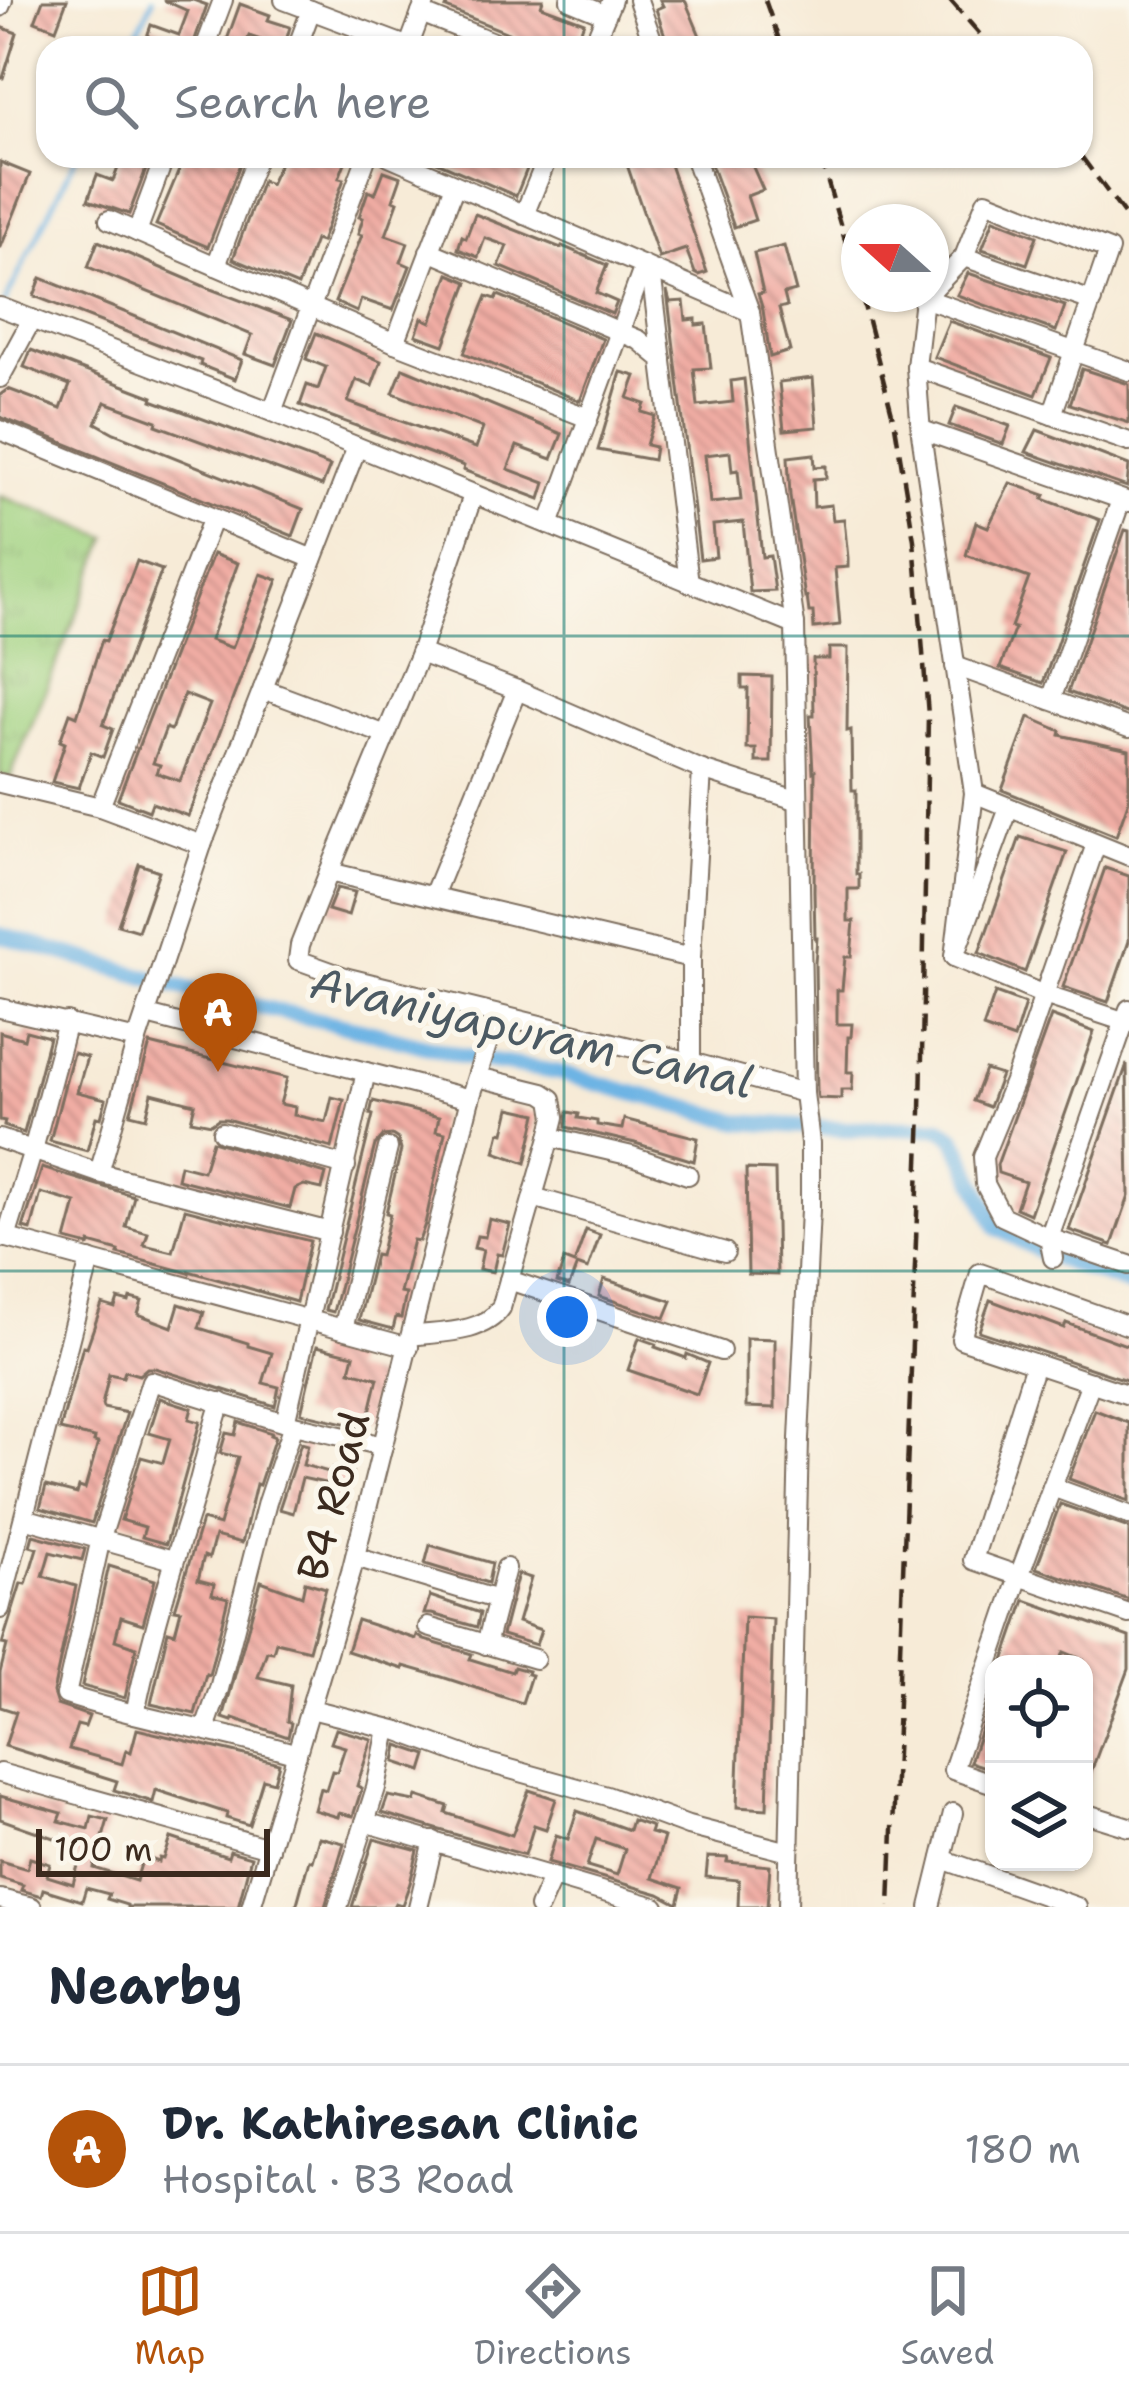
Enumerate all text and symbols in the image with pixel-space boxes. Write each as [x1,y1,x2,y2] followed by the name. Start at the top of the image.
[36,36,1093,168] search box
[78,69,144,135] icon: search
[174,72,431,132] text: Search here
[841,204,949,312] north arrow
[305,952,759,1112] water label: Avaniyapuram Canal
[179,973,257,1072] pin: A
[537,1287,597,1347] your location
[284,1405,382,1587] street label: B4 Road
[985,1655,1093,1871] map controls
[985,1655,1093,1763] button: locate
[985,1763,1093,1871] button: layers
[36,1823,270,1876] scale bar
[54,1827,153,1872] text: 100 m
[48,1951,243,2019] text: Nearby
[162,2093,639,2153] text: Dr. Kathiresan Clinic
[72,2123,102,2175] text: A
[965,2123,1081,2175] text: 180 m
[162,2153,514,2205] text: Hospital · B3 Road
[135,2258,205,2375] tab: Map
[474,2258,632,2375] tab: Directions
[901,2258,994,2375] tab: Saved

